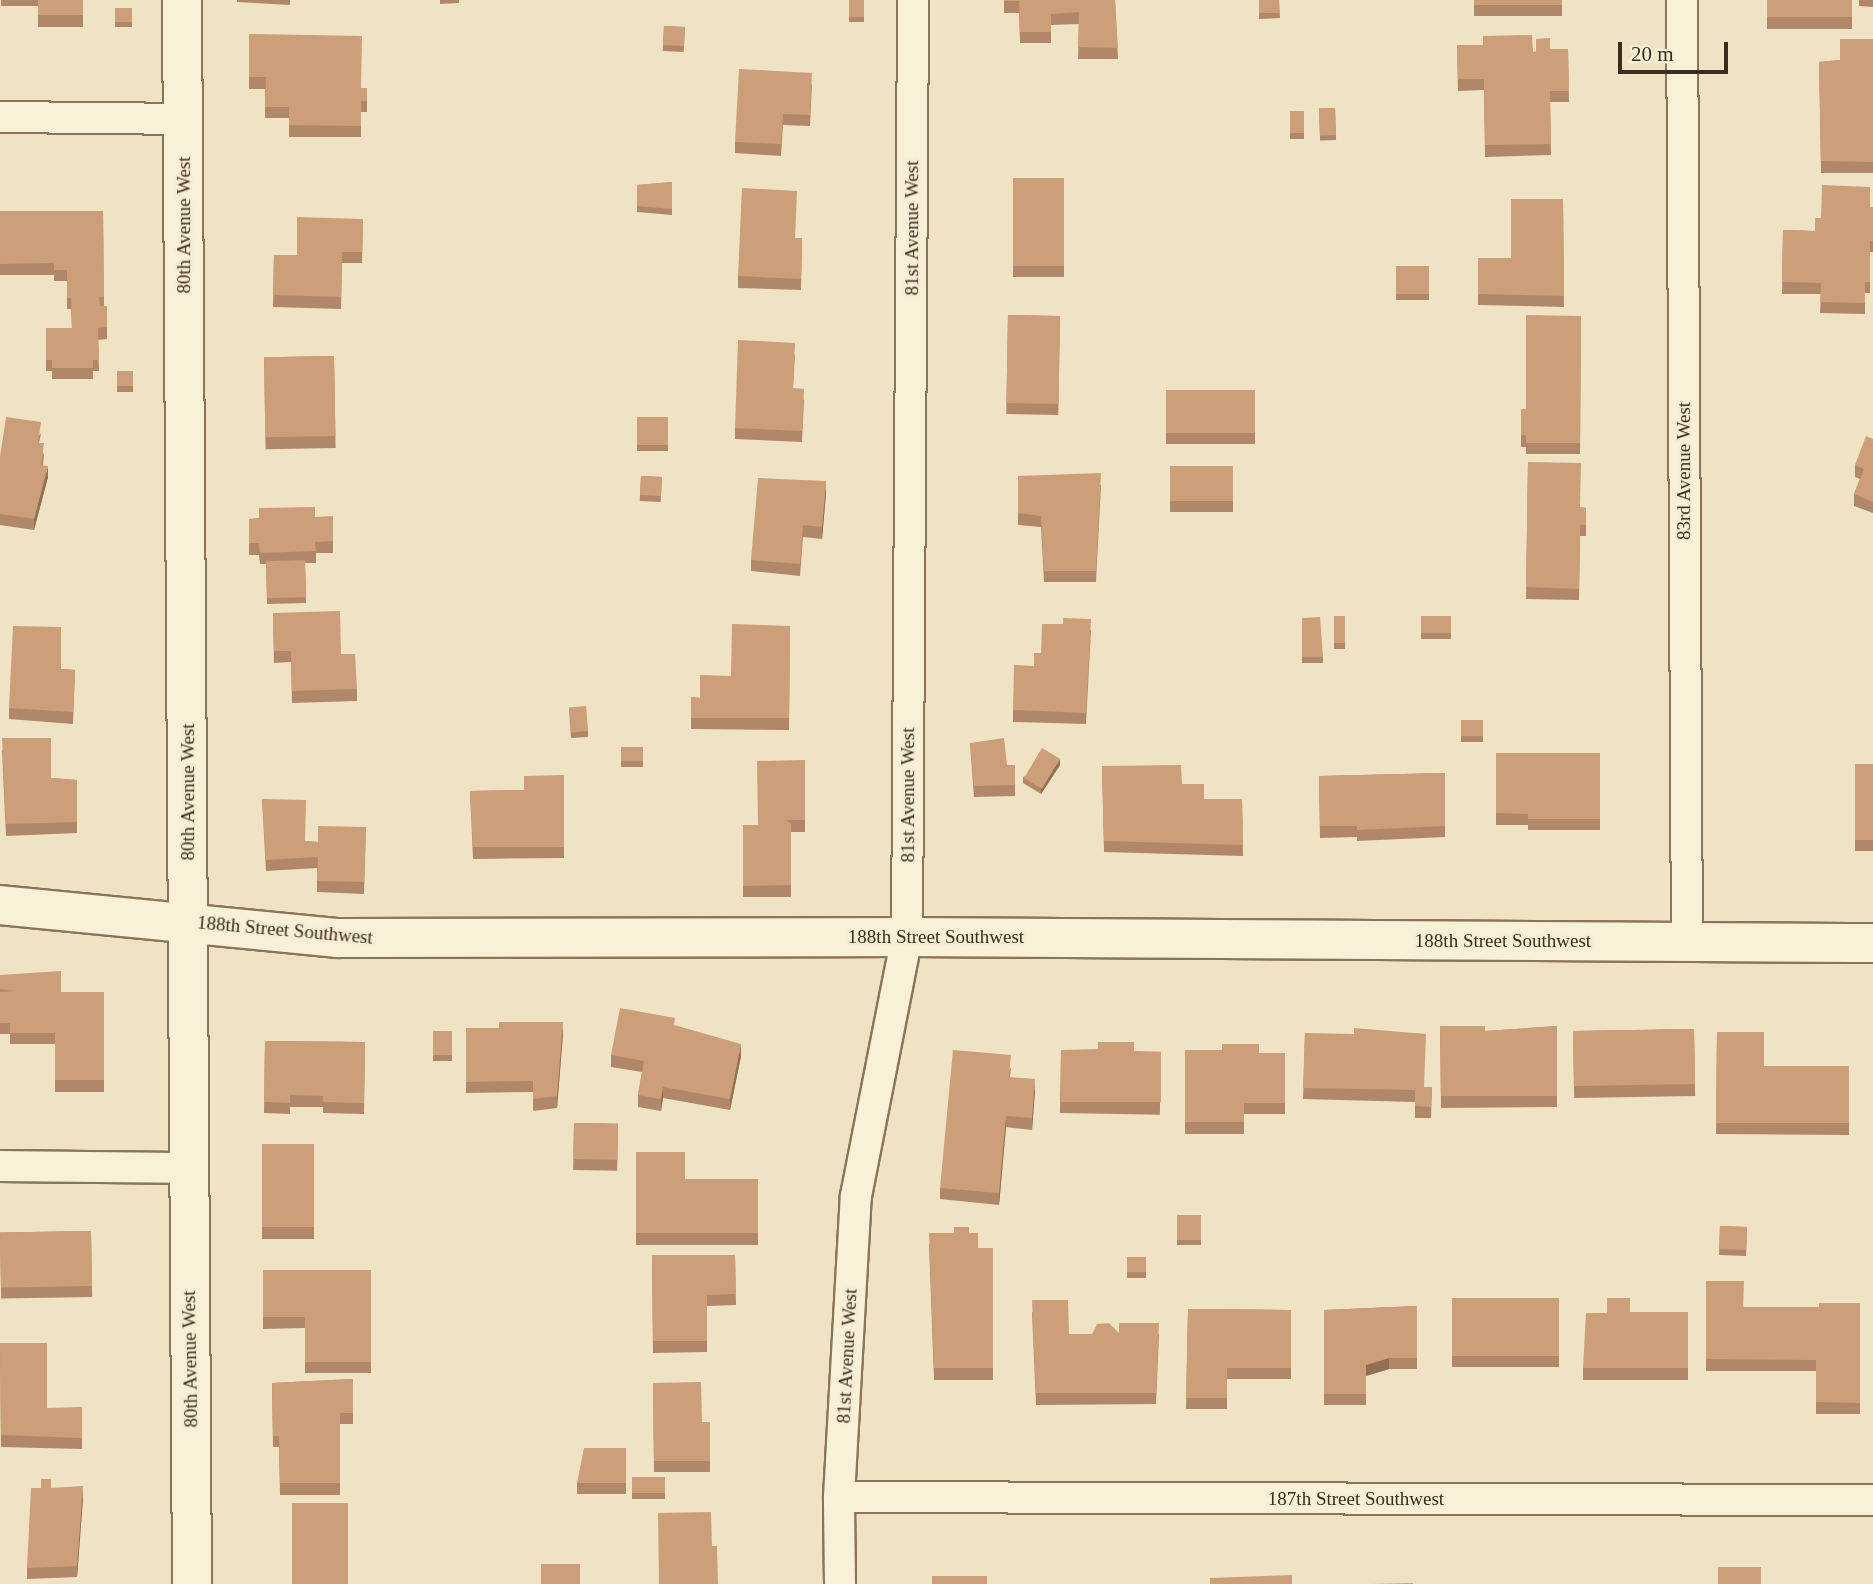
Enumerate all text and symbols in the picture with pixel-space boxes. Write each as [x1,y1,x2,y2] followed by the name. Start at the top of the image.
[1621,28,1731,72] scale bar
[1631,42,1674,66] text: 20 m
[173,156,195,294] street label: 80th Avenue West
[901,160,923,296] street label: 81st Avenue West
[1673,401,1695,541] street label: 83rd Avenue West
[177,723,199,861] street label: 80th Avenue West
[897,727,919,863] street label: 81st Avenue West
[196,911,374,949] street label: 188th Street Southwest
[848,926,1024,948] street label: 188th Street Southwest
[1415,930,1591,952] street label: 188th Street Southwest
[832,1287,862,1425] street label: 81st Avenue West
[177,1290,203,1428] street label: 80th Avenue West
[1268,1488,1444,1510] street label: 187th Street Southwest

